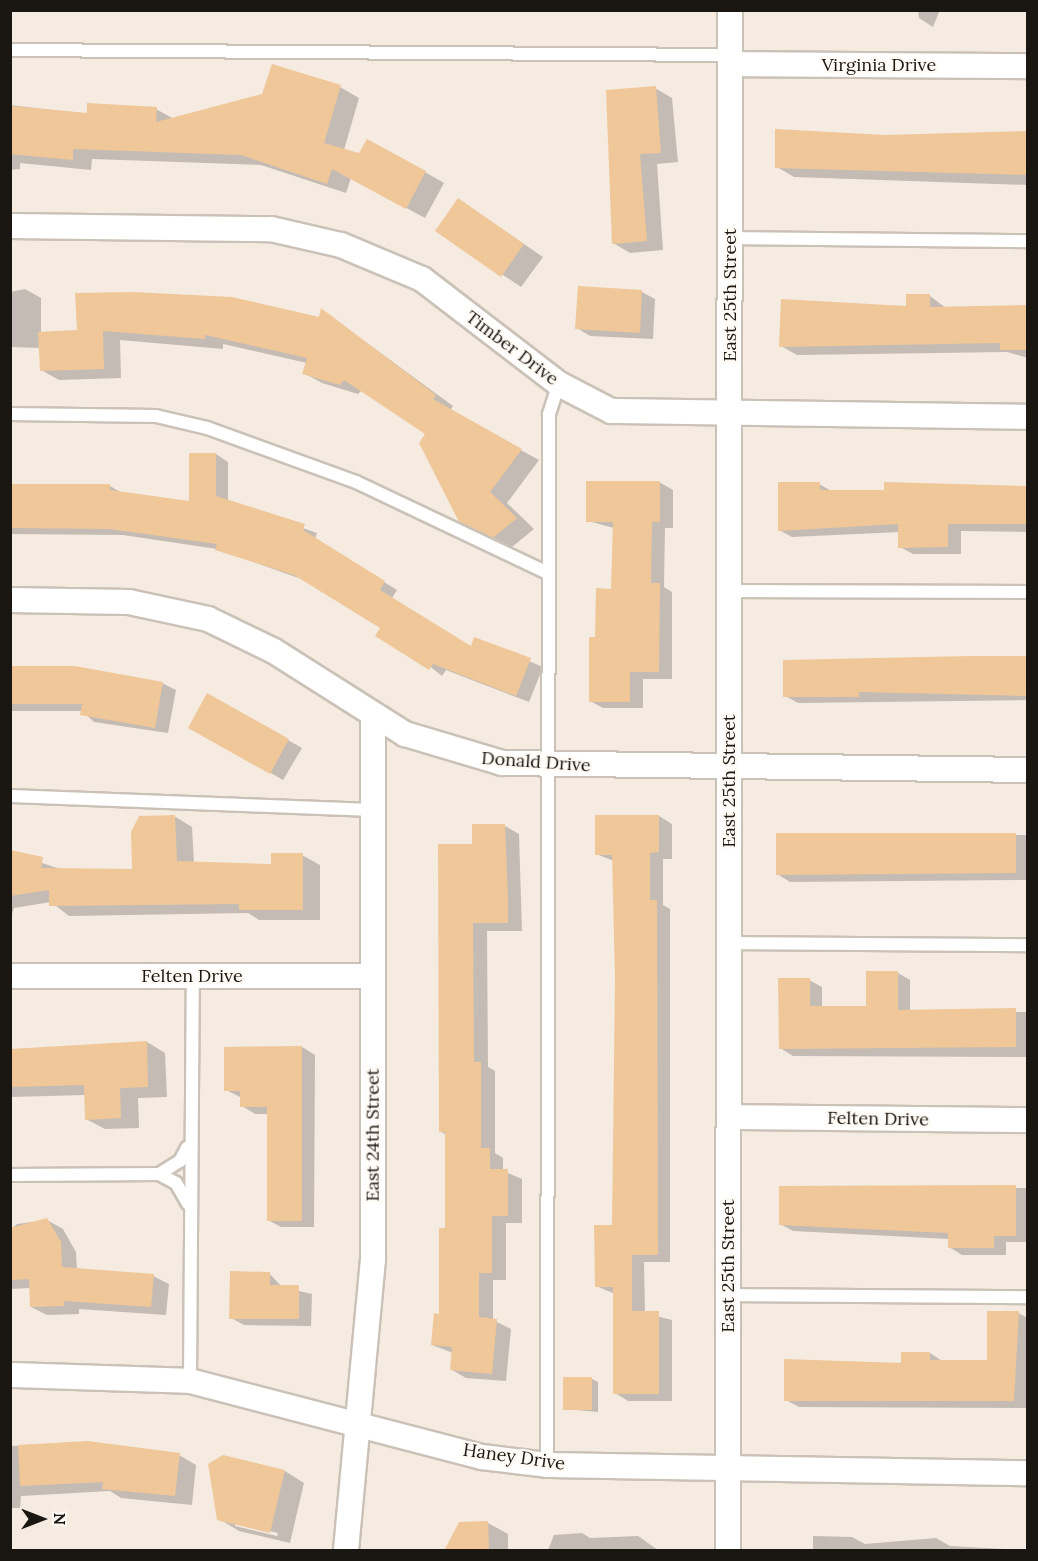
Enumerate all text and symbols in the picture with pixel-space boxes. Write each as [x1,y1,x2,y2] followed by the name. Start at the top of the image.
[822,54,936,76] street label: Virginia Drive
[719,228,741,362] street label: East 25th Street
[461,306,563,390] street label: Timber Drive
[718,714,740,848] street label: East 25th Street
[481,747,591,777] street label: Donald Drive
[141,965,243,987] street label: Felten Drive
[362,1068,384,1202] street label: East 24th Street
[827,1107,929,1131] street label: Felten Drive
[717,1199,739,1333] street label: East 25th Street
[461,1439,567,1475] street label: Haney Drive
[12,1489,72,1549] north arrow
[50,1513,70,1525] text: N

